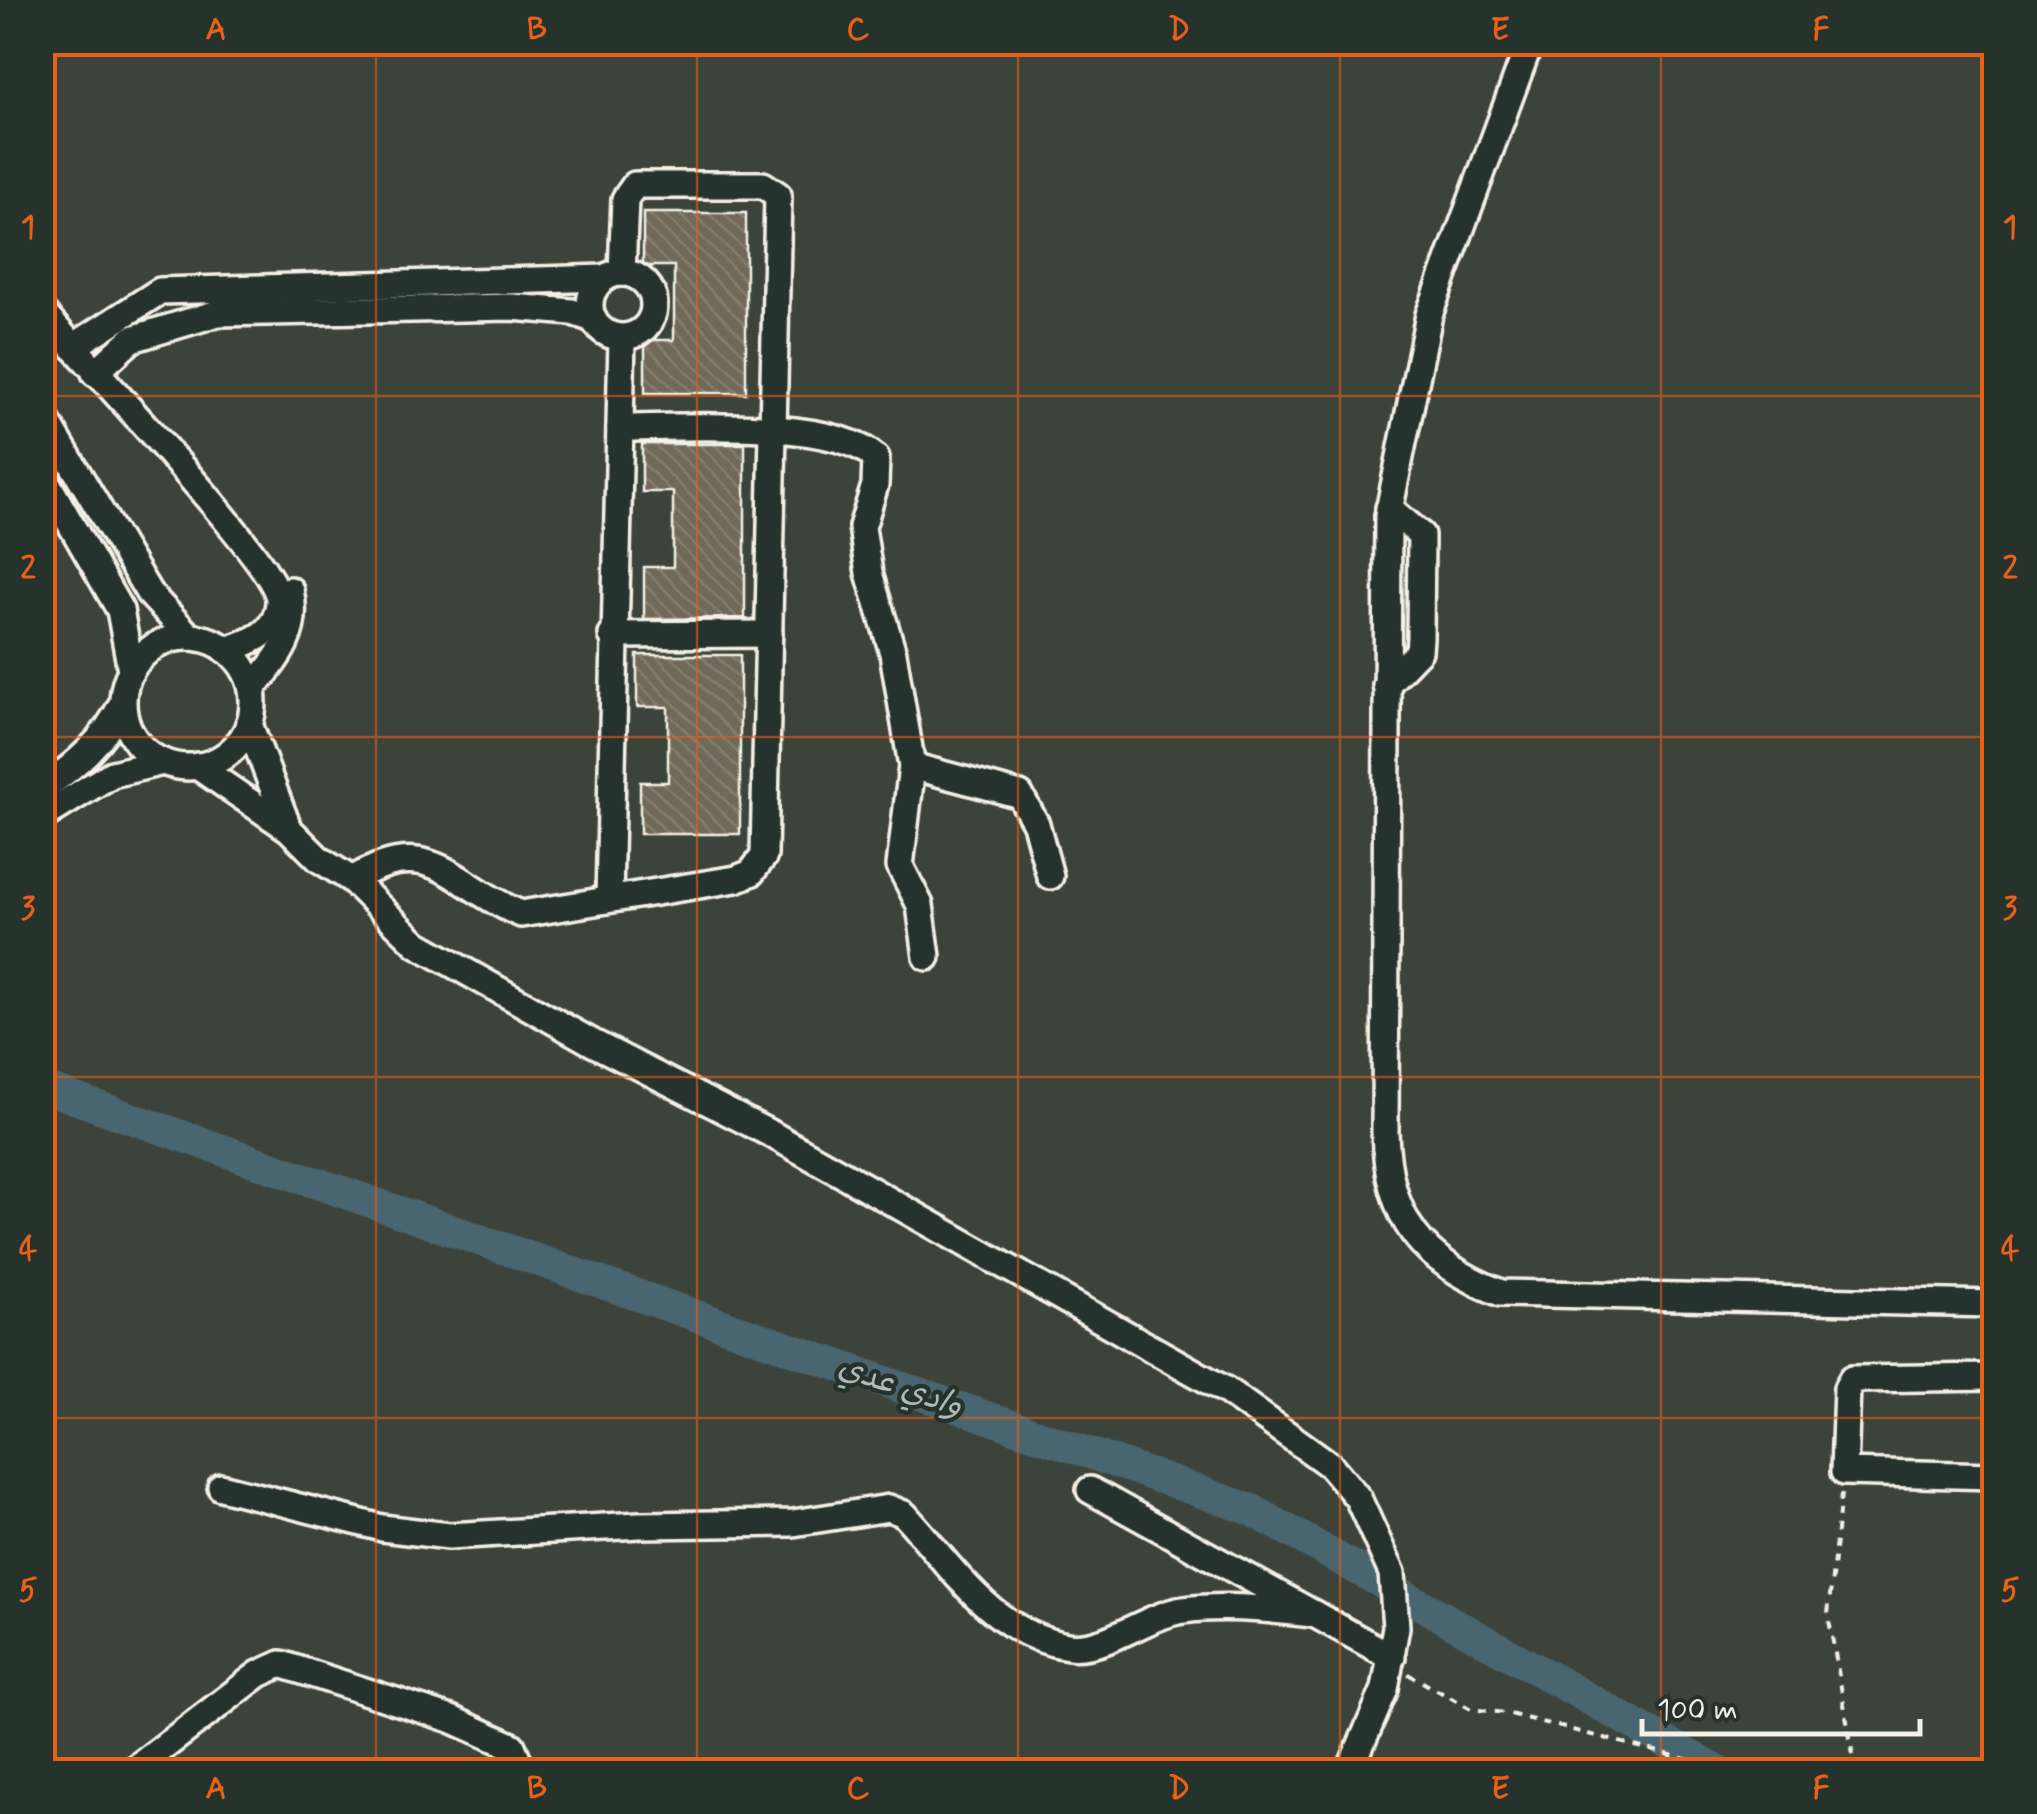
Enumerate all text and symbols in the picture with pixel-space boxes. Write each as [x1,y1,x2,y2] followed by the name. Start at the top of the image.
[206,9,226,51] text: A
[527,9,547,51] text: B
[847,9,870,51] text: C
[1168,9,1190,51] text: D
[1491,9,1510,51] text: E
[1813,9,1830,51] text: F
[21,207,35,249] text: 1
[2003,207,2017,249] text: 1
[20,548,36,590] text: 2
[2002,548,2018,590] text: 2
[21,888,36,930] text: 3
[2003,888,2018,930] text: 3
[19,1229,38,1271] text: 4
[2001,1229,2020,1271] text: 4
[832,1346,968,1428] water label: وادي عدي
[18,1570,38,1612] text: 5
[2000,1570,2020,1612] text: 5
[1642,1674,1920,1736] scale bar
[1657,1691,1738,1730] text: 100 m
[206,1768,226,1810] text: A
[527,1768,547,1810] text: B
[847,1768,870,1810] text: C
[1168,1768,1190,1810] text: D
[1491,1768,1510,1810] text: E
[1813,1768,1830,1810] text: F

